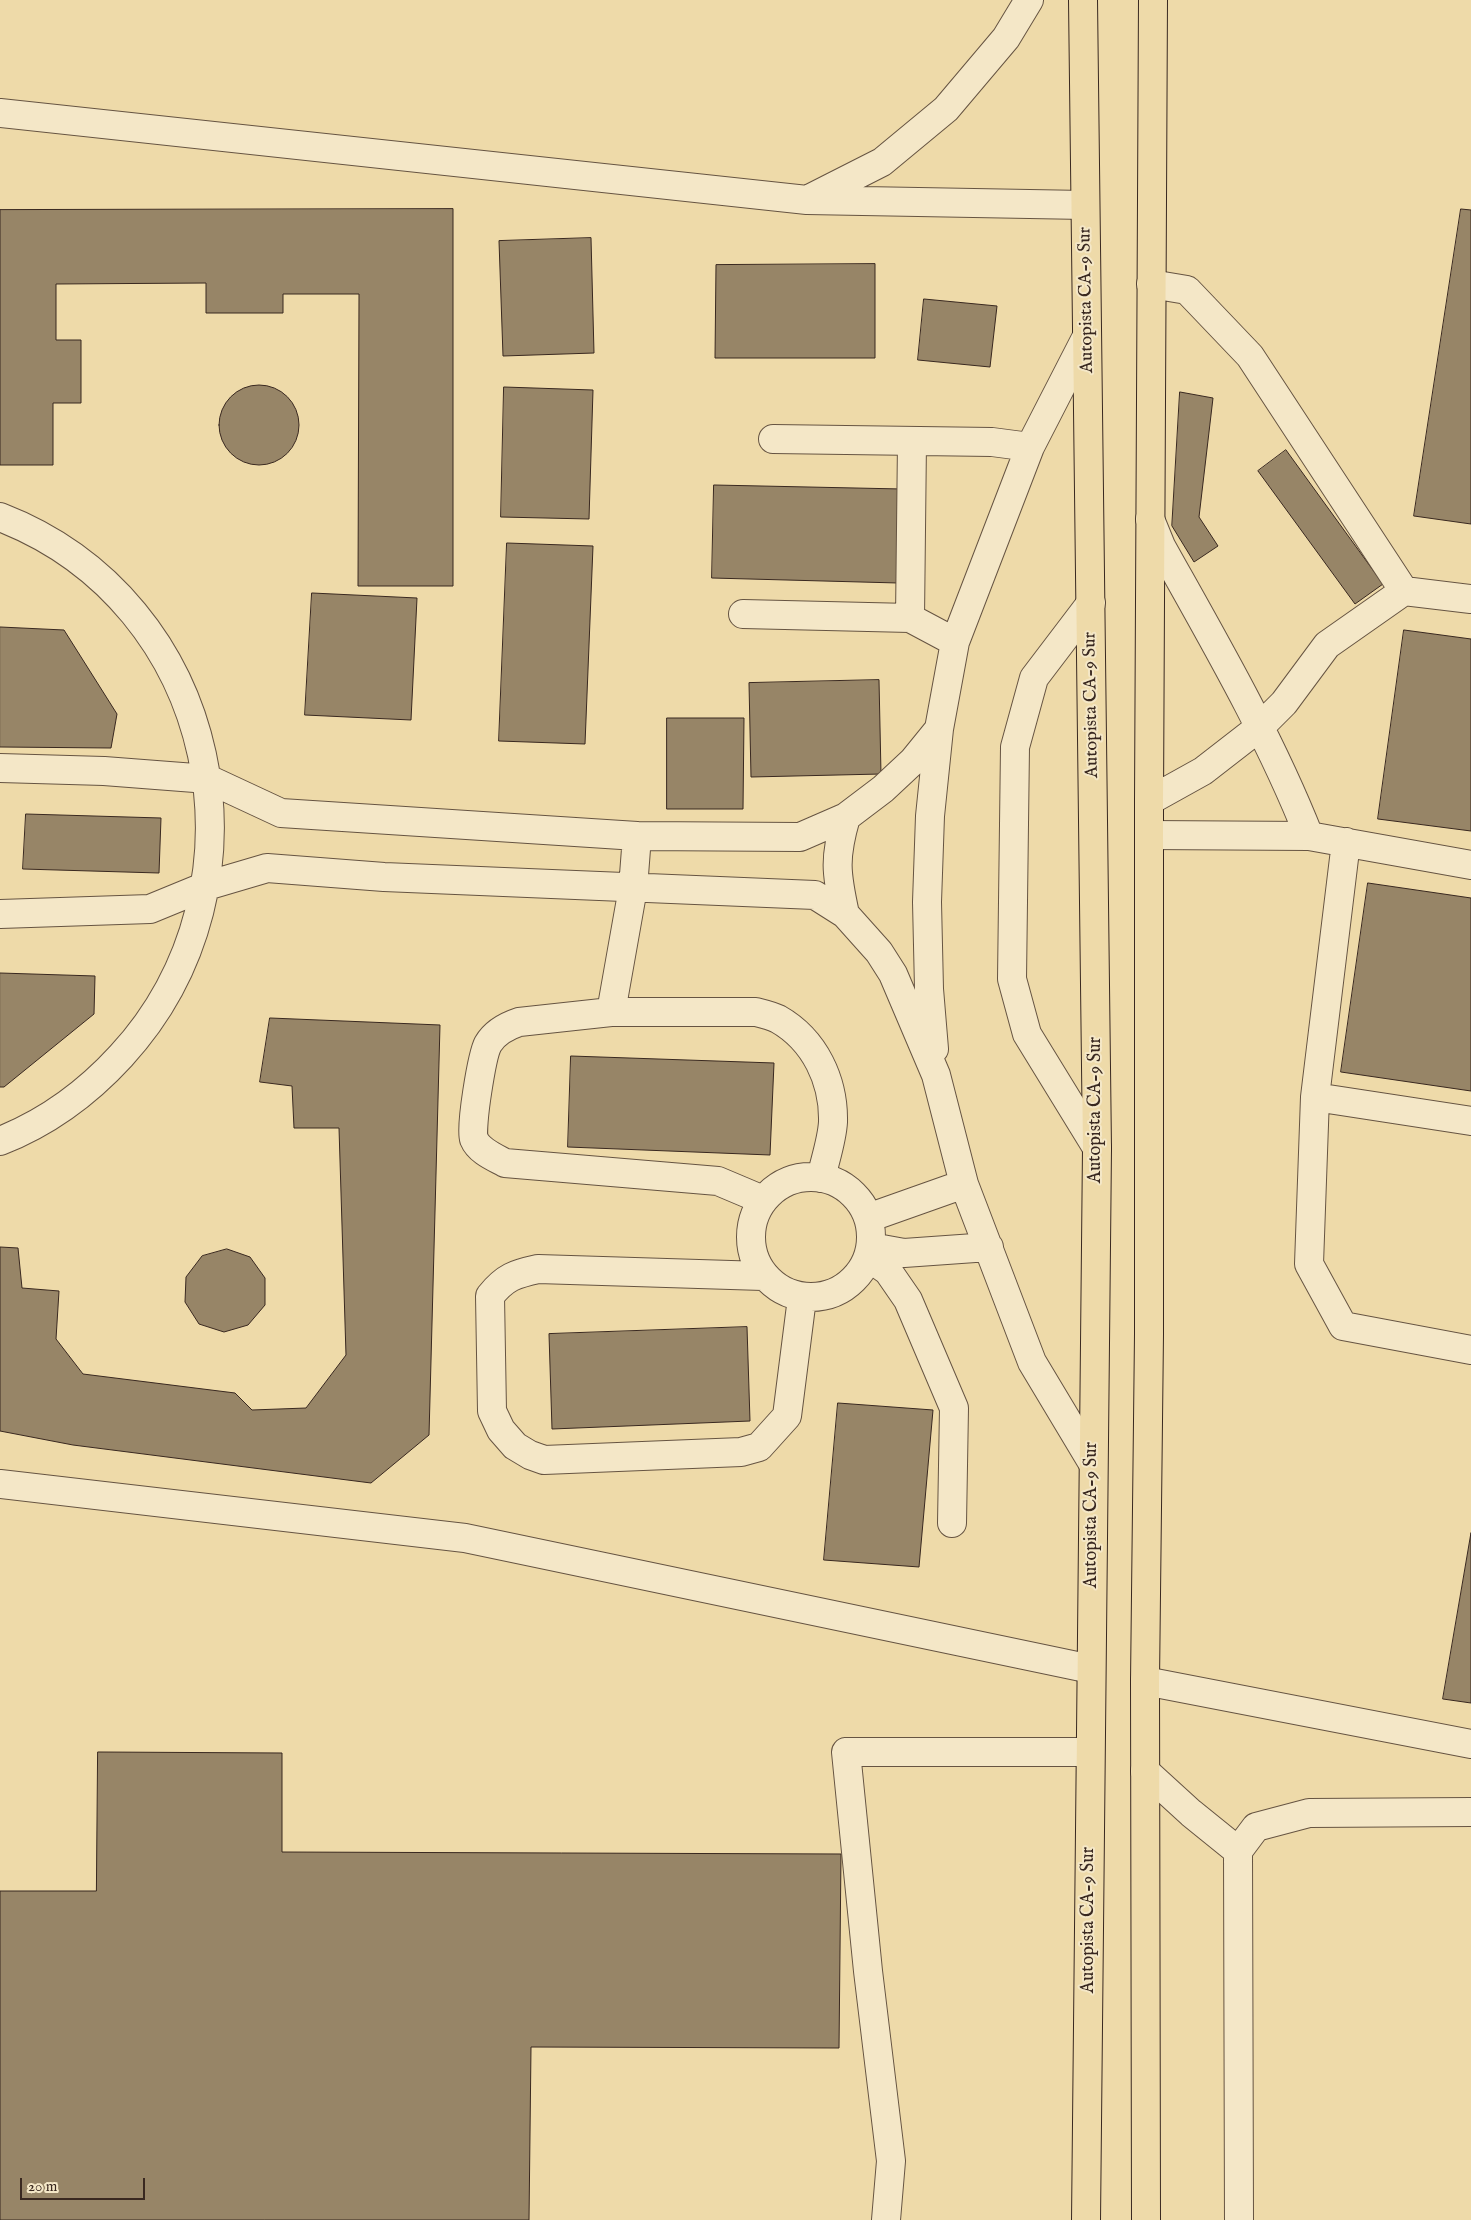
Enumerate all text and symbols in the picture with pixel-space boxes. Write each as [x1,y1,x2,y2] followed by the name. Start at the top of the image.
[1075,227,1099,373] street label: Autopista CA-9 Sur
[1080,632,1104,778] street label: Autopista CA-9 Sur
[1085,1037,1107,1183] street label: Autopista CA-9 Sur
[1081,1442,1103,1588] street label: Autopista CA-9 Sur
[1078,1847,1100,1993] street label: Autopista CA-9 Sur
[22,2168,148,2200] scale bar
[28,2177,57,2196] text: 20 m

